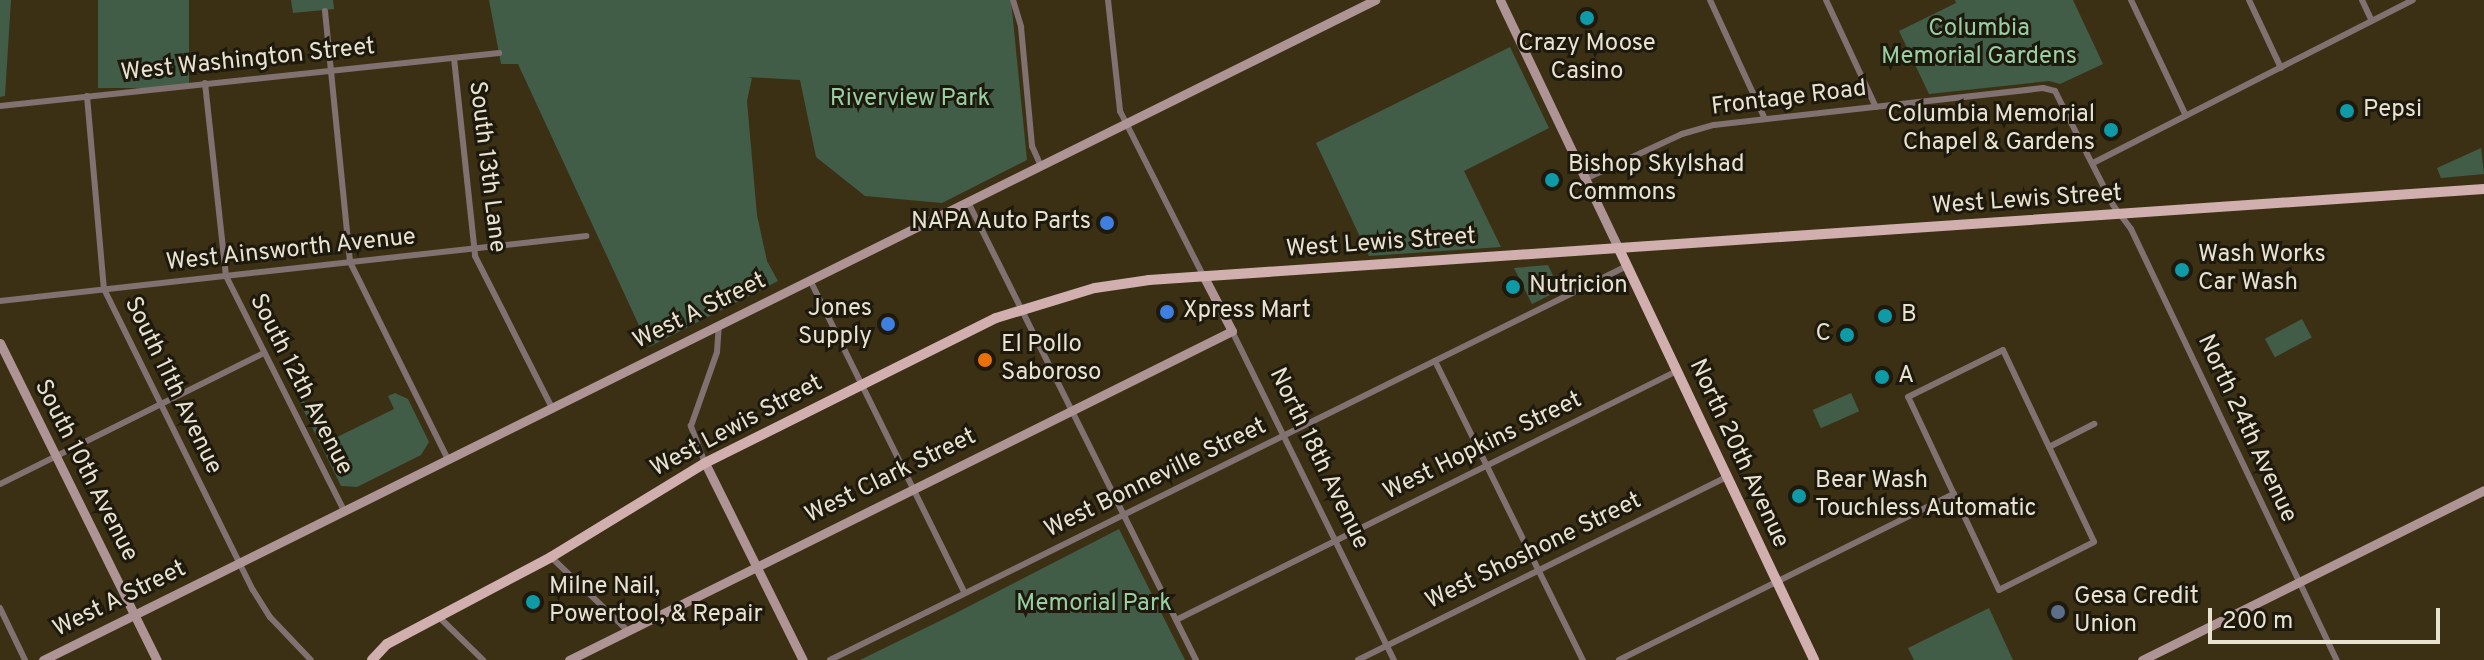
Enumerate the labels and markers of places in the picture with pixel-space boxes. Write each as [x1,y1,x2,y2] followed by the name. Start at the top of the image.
[1578,9,1596,27] marker: Crazy Moose Casino
[1518,31,1656,87] place label: Crazy Moose Casino
[2363,97,2422,125] place label: Pepsi
[1887,102,2095,158] place label: Columbia Memorial Chapel & Gardens
[2338,102,2356,120] marker: Pepsi
[2102,121,2120,139] marker: Columbia Memorial Chapel & Gardens
[1568,152,1745,208] place label: Bishop Skylshad Commons
[1543,171,1561,189] marker: Bishop Skylshad Commons
[909,209,1091,237] place label: NAPA Auto Parts
[1098,214,1116,232] marker: NAPA Auto Parts
[2198,242,2326,298] place label: Wash Works Car Wash
[2173,261,2191,279] marker: Wash Works Car Wash
[1529,273,1628,301] place label: Nutricion
[1504,278,1522,296] marker: Nutricion
[798,296,872,352] place label: Jones Supply
[1183,298,1311,326] place label: Xpress Mart
[1901,302,1917,330] place label: B
[1158,303,1176,321] marker: Xpress Mart
[1876,307,1894,325] marker: B
[879,315,897,333] marker: Jones Supply
[1815,321,1831,349] place label: C
[1838,326,1856,344] marker: C
[1001,332,1101,388] place label: El Pollo Saboroso
[976,351,994,369] marker: El Pollo Saboroso
[1898,363,1914,391] place label: A
[1873,368,1891,386] marker: A
[1815,468,2037,524] place label: Bear Wash Touchless Automatic
[1790,487,1808,505] marker: Bear Wash Touchless Automatic
[549,574,763,630] place label: Milne Nail, Powertool, & Repair
[2074,584,2199,640] place label: Gesa Credit Union
[524,593,542,611] marker: Milne Nail, Powertool, & Repair
[2049,603,2067,621] marker: Gesa Credit Union

